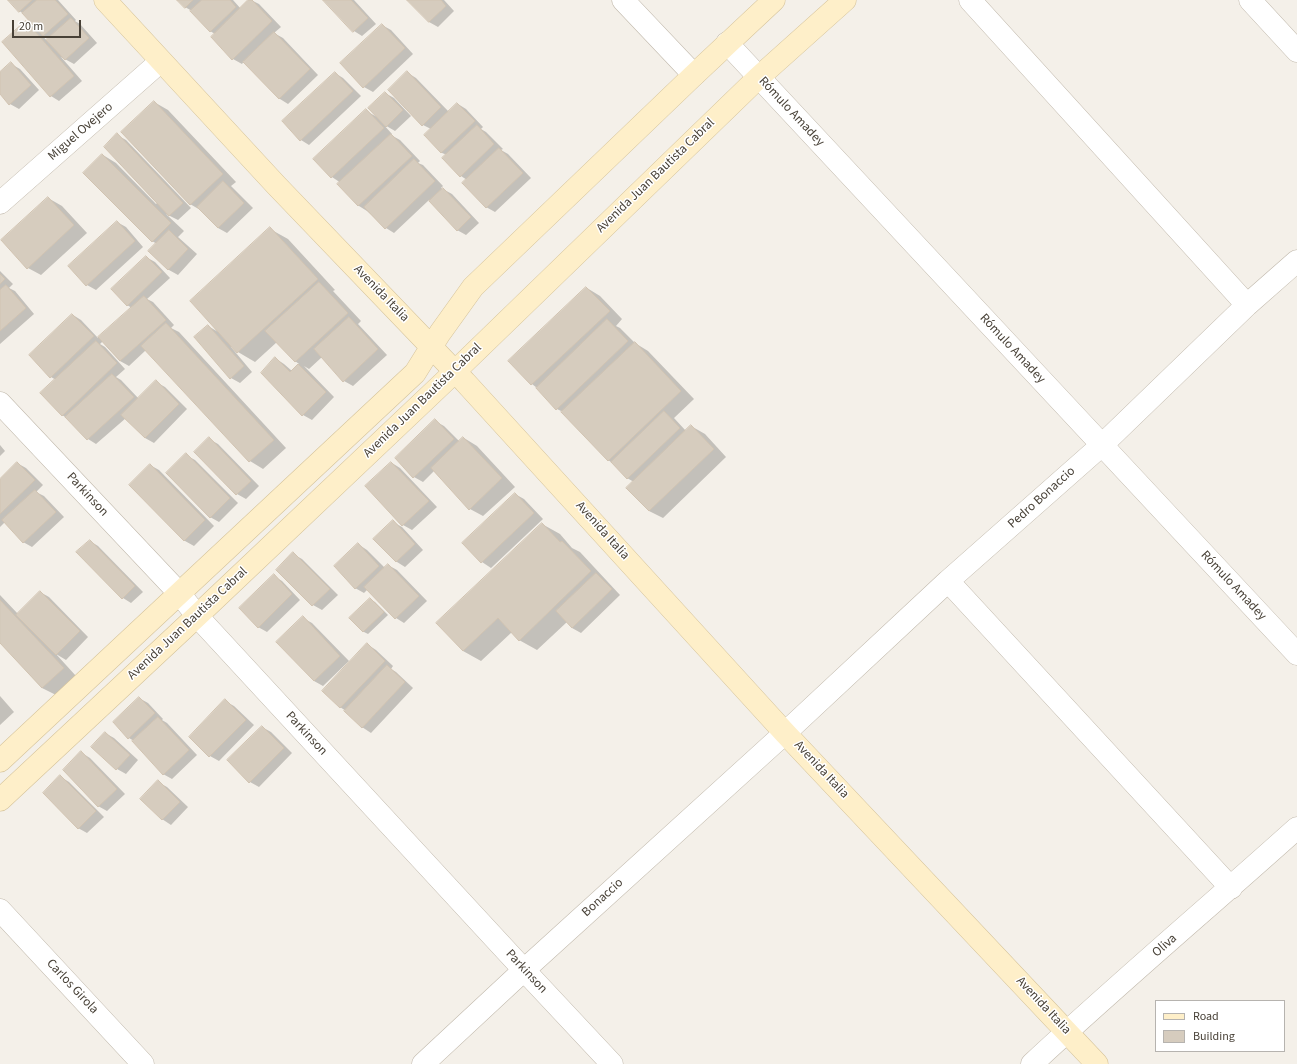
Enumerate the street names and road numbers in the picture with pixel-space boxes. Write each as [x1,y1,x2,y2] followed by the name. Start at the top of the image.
[755,74,827,150] street label: Rómulo Amadey
[45,100,117,164] street label: Miguel Ovejero
[594,115,718,237] street label: Avenida Juan Bautista Cabral
[350,262,412,326] street label: Avenida Italia
[976,311,1048,387] street label: Rómulo Amadey
[361,340,485,462] street label: Avenida Juan Bautista Cabral
[1005,464,1079,532] street label: Pedro Bonaccio
[63,470,111,520] street label: Parkinson
[572,499,632,563] street label: Avenida Italia
[1197,548,1269,624] street label: Rómulo Amadey
[125,564,251,684] street label: Avenida Juan Bautista Cabral
[282,709,330,759] street label: Parkinson
[790,738,852,802] street label: Avenida Italia
[579,875,627,921] street label: Bonaccio
[1150,931,1180,961] street label: Oliva
[502,947,550,997] street label: Parkinson
[43,956,101,1018] street label: Carlos Girola
[1012,974,1074,1038] street label: Avenida Italia

